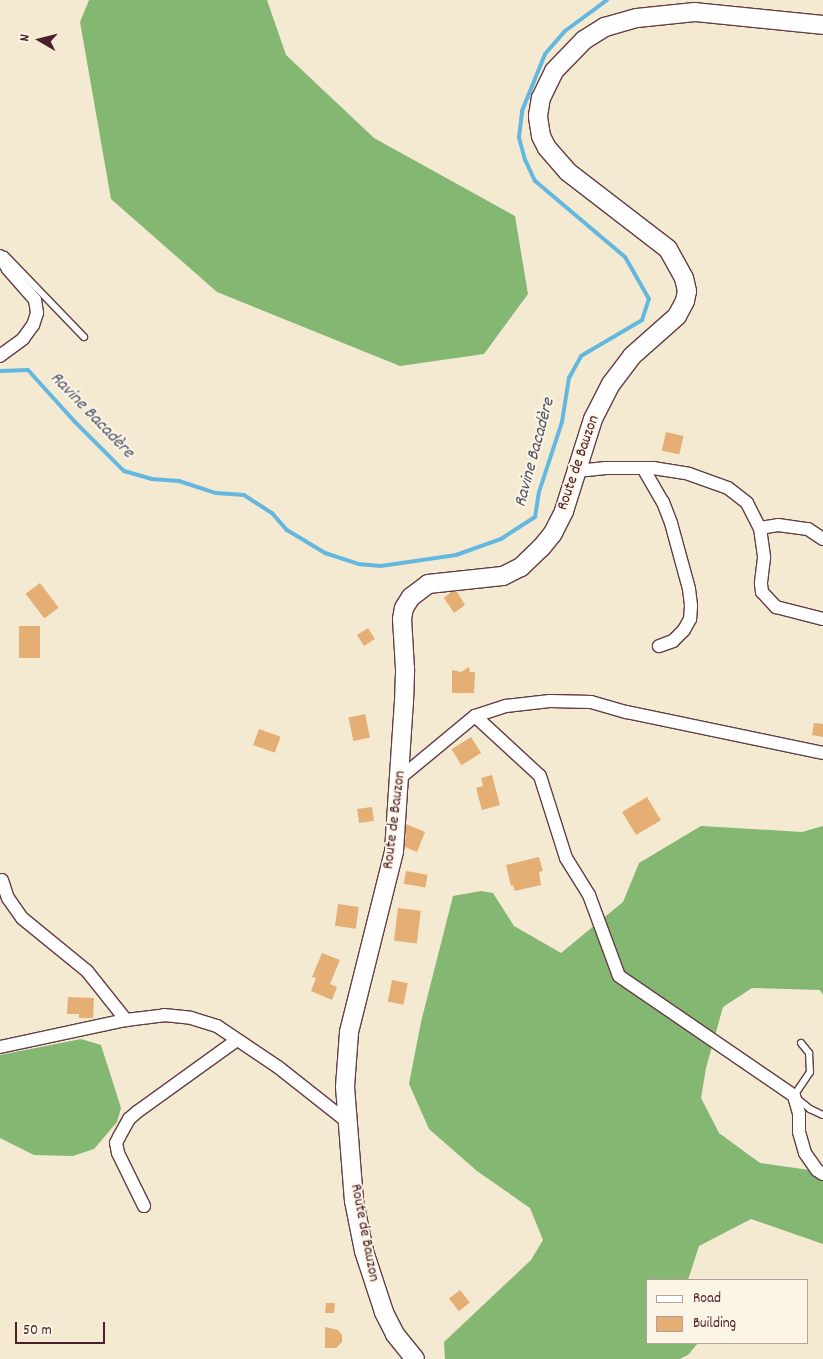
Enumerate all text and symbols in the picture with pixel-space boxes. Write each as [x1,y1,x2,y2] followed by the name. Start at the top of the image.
[15,15,65,65] north arrow
[15,33,36,43] text: N
[44,368,138,464] water label: Ravine Bacadère
[511,396,561,510] water label: Ravine Bacadère
[554,413,604,513] street label: Route de Bauzon
[379,770,411,870] street label: Route de Bauzon
[345,1182,383,1284] street label: Route de Bauzon
[646,1279,808,1344] legend
[693,1288,721,1310] text: Road
[18,1312,108,1344] scale bar
[693,1313,736,1335] text: Building
[23,1320,52,1342] text: 50 m

